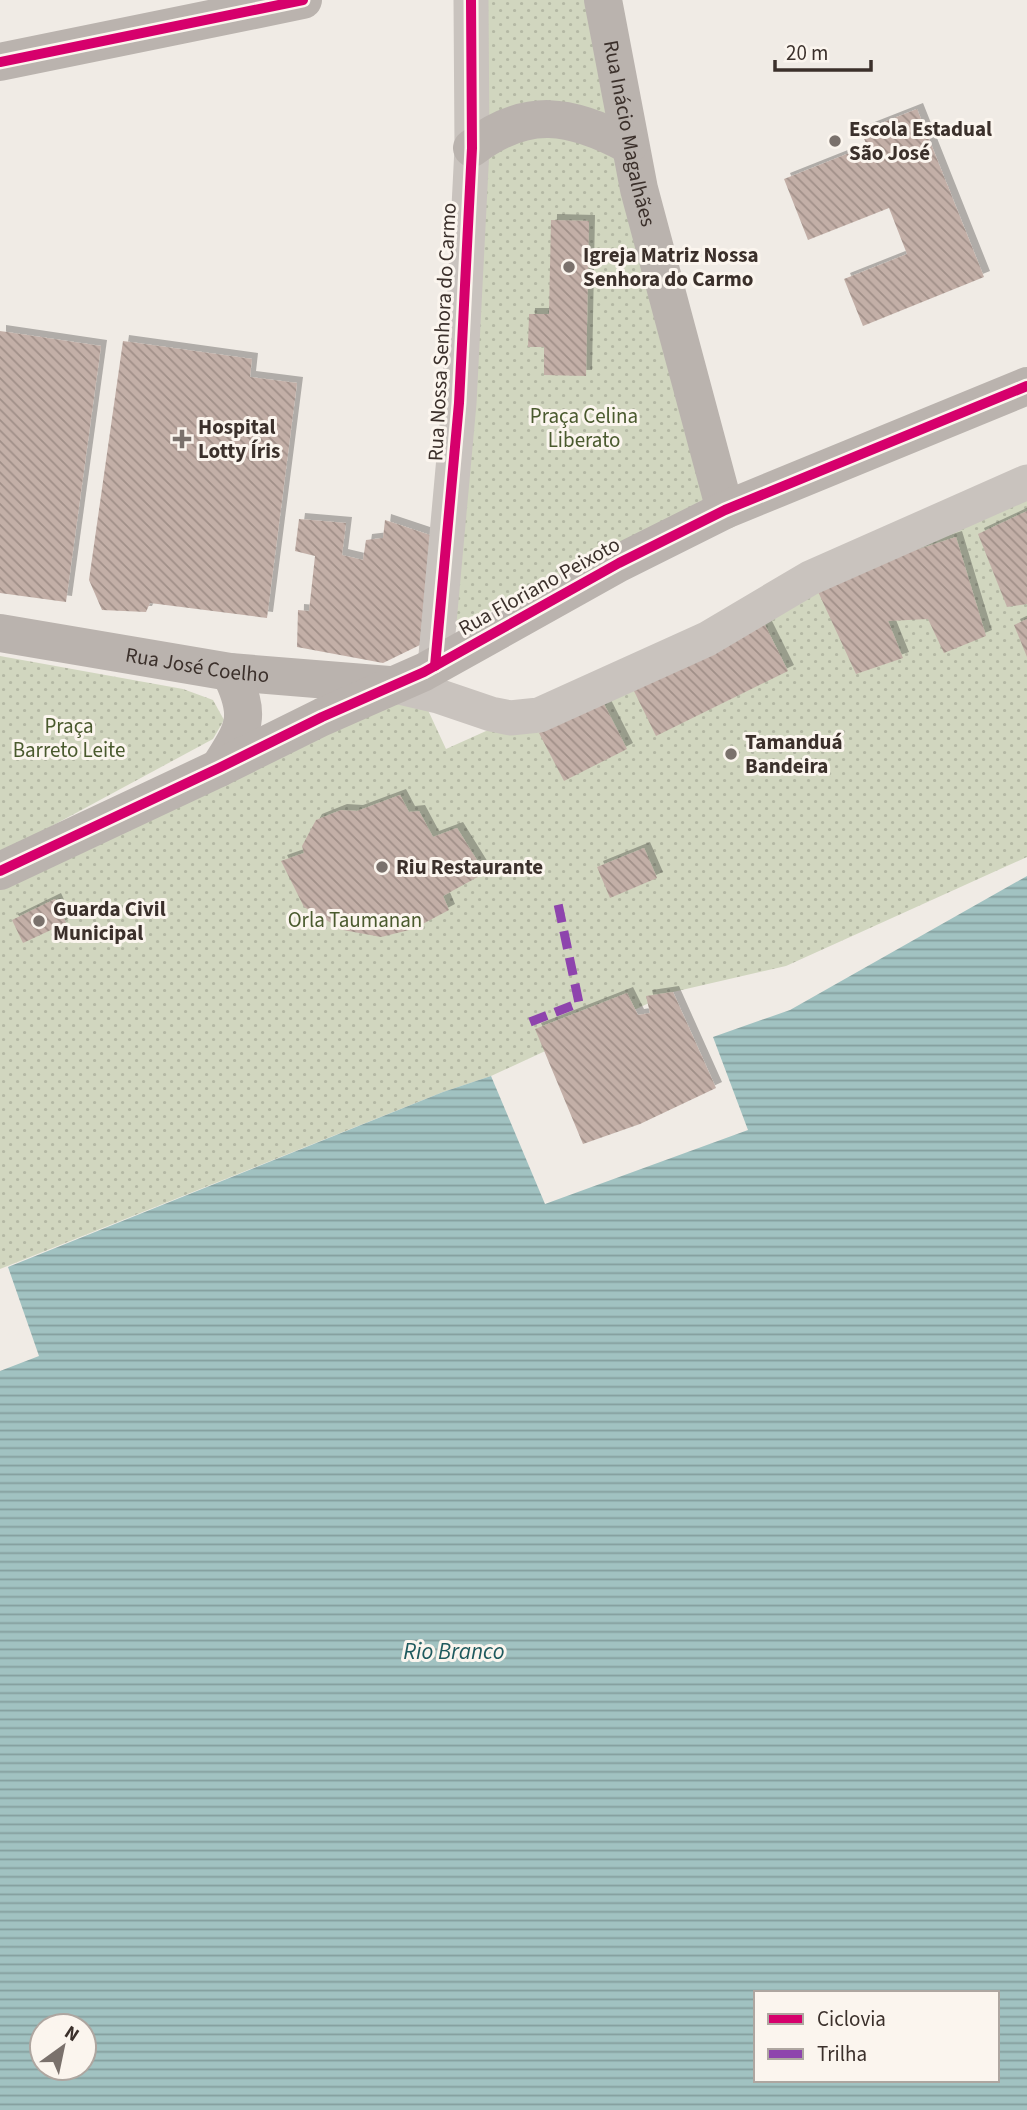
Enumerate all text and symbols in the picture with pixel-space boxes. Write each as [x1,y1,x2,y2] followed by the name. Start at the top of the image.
[775,28,871,72] scale bar
[596,38,663,230] street label: Rua Inácio Magalhães
[786,38,828,68] text: 20 m
[849,114,992,168] place label: Escola Estadual São José
[827,133,843,149] marker: Escola Estadual São José
[420,202,464,462] street label: Rua Nossa Senhora do Carmo
[583,240,759,294] place label: Igreja Matriz Nossa Senhora do Carmo
[561,259,577,275] marker: Igreja Matriz Nossa Senhora do Carmo
[530,401,638,455] park label: Praça Celina Liberato
[198,412,280,466] place label: Hospital Lotty Íris
[172,429,192,449] marker: Hospital Lotty Íris
[453,529,625,643] street label: Rua Floriano Peixoto
[123,640,270,690] street label: Rua José Coelho
[13,711,125,765] park label: Praça Barreto Leite
[745,727,843,781] place label: Tamanduá Bandeira
[723,746,739,762] marker: Tamanduá Bandeira
[396,852,543,882] place label: Riu Restaurante
[374,859,390,875] marker: Riu Restaurante
[53,894,166,948] place label: Guarda Civil Municipal
[288,905,422,935] park label: Orla Taumanan
[31,913,47,929] marker: Guarda Civil Municipal
[403,1635,505,1668] water label: Rio Branco
[754,1991,999,2082] legend
[817,2004,886,2034] text: Ciclovia
[28,2012,98,2082] north arrow
[59,2019,84,2049] text: N
[817,2039,867,2069] text: Trilha

